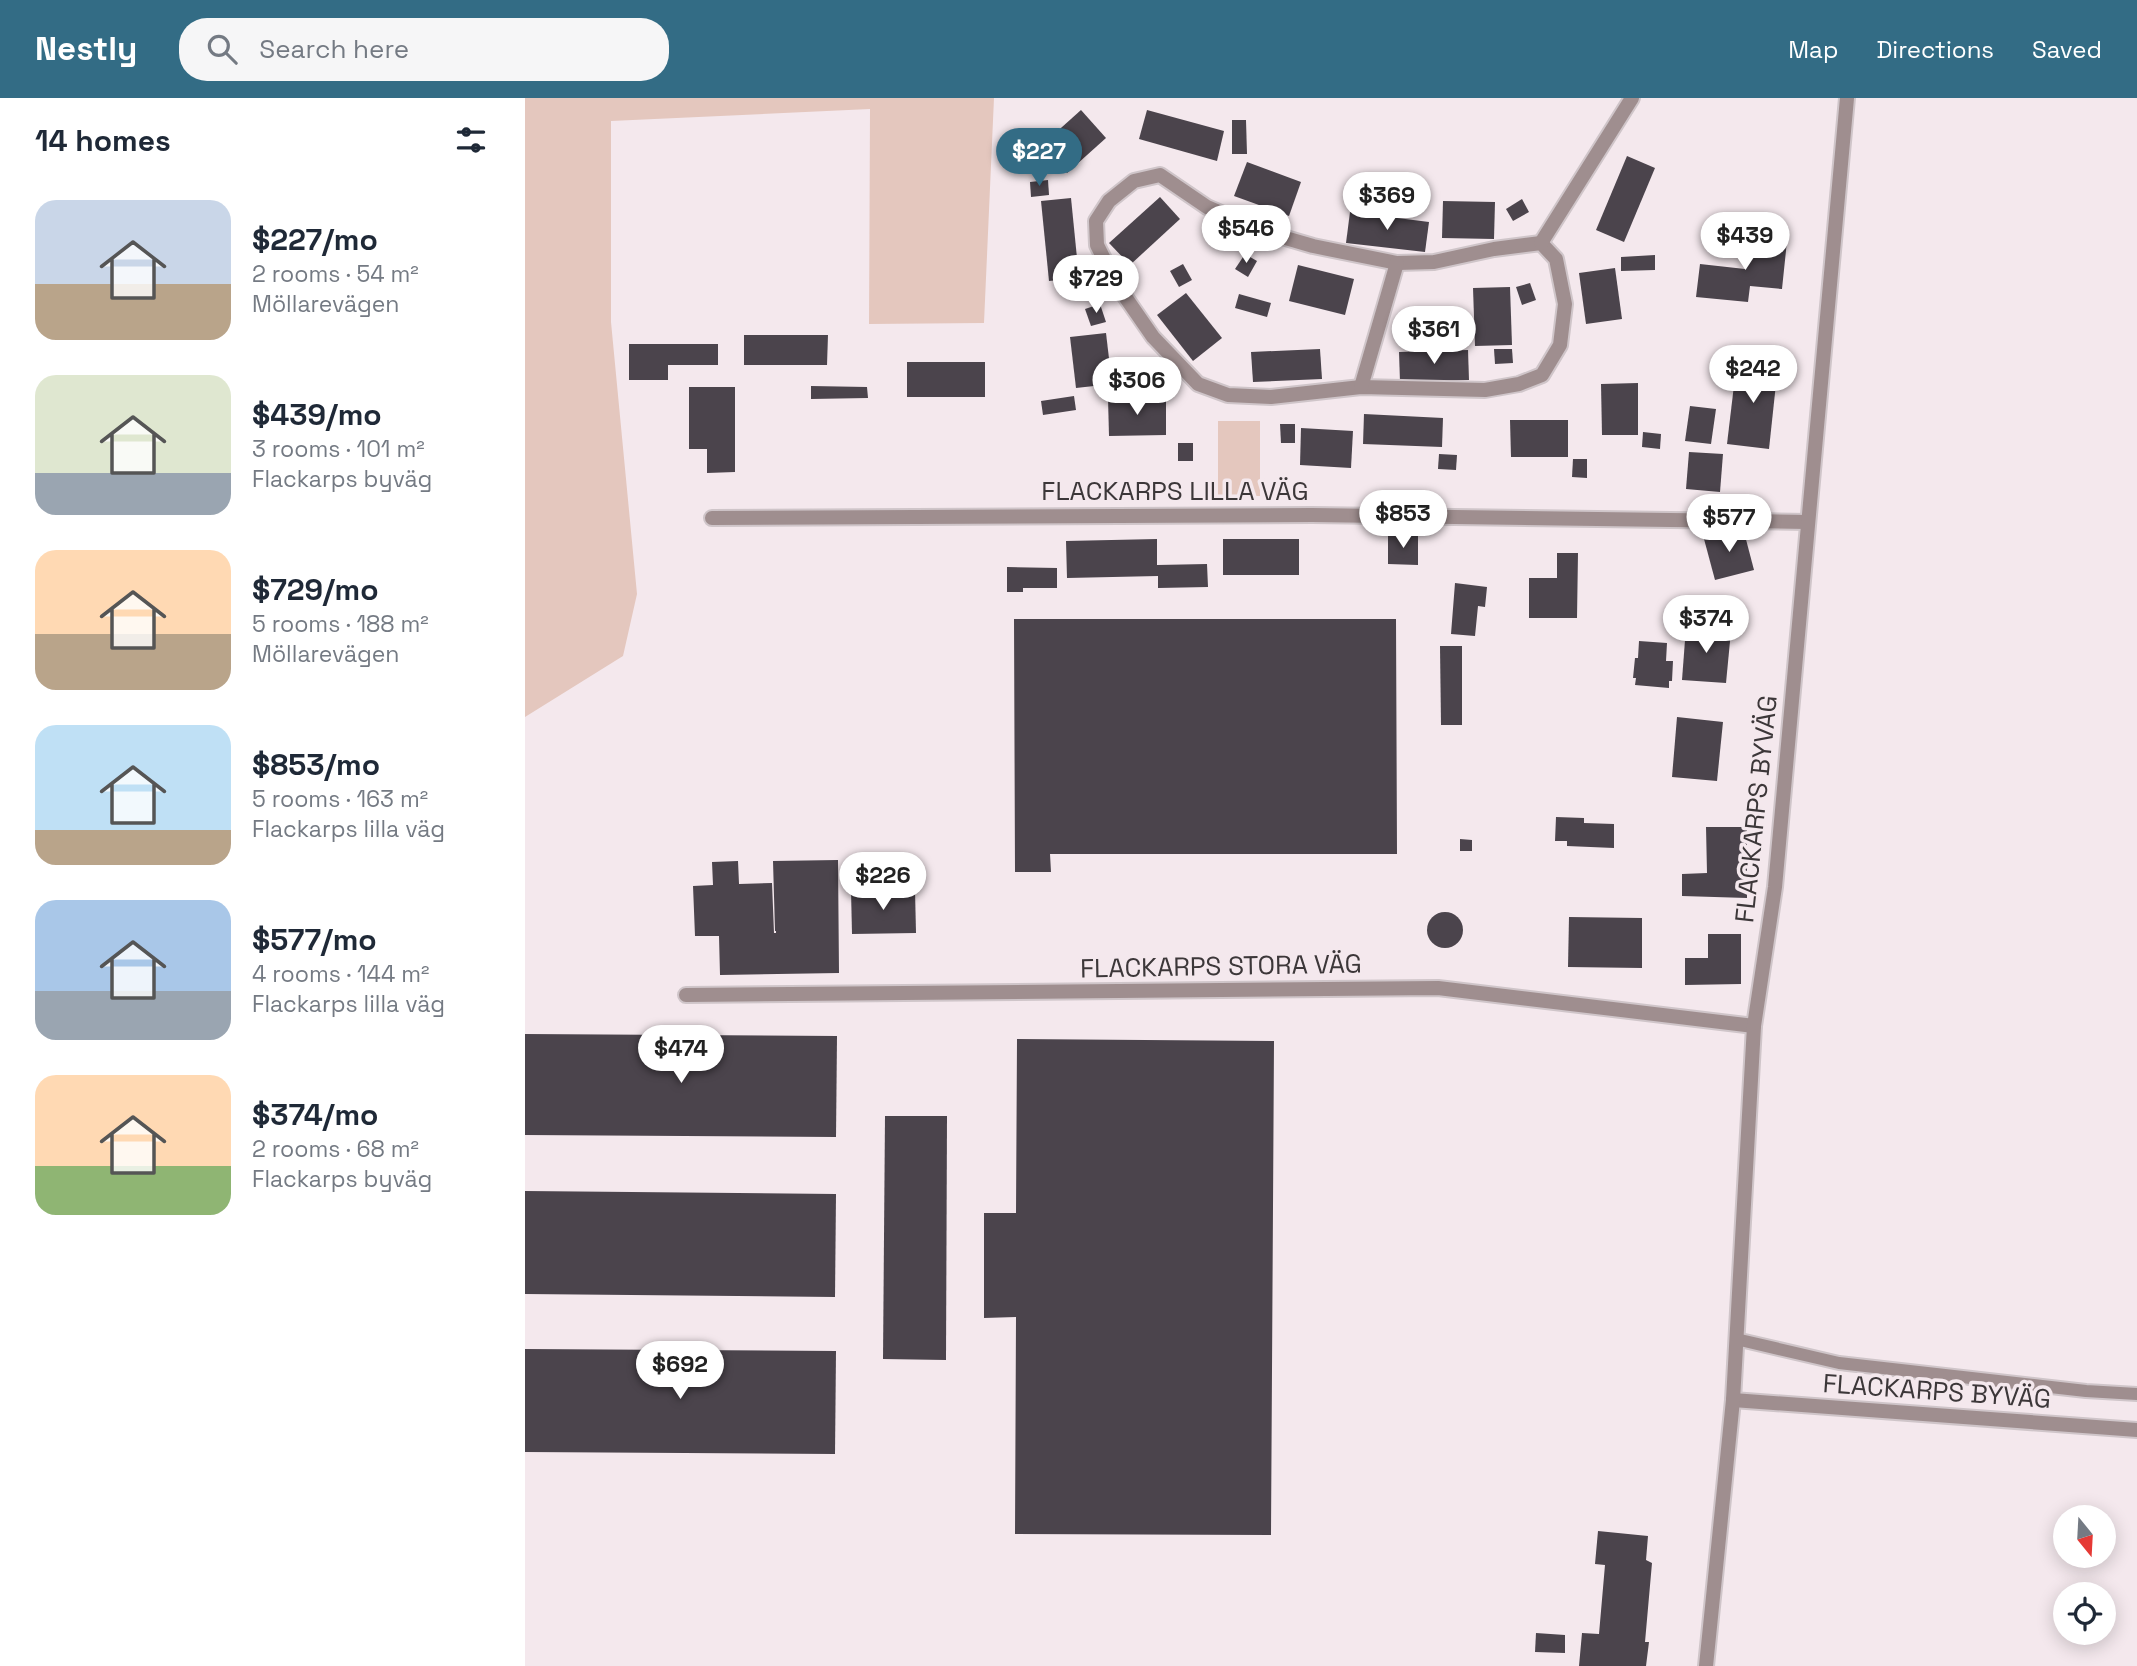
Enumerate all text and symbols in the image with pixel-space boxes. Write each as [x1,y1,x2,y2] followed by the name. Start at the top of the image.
[179,18,669,81] search box
[35,28,137,70] text: Nestly
[203,30,241,68] icon: search
[259,32,409,66] text: Search here
[1788,34,1838,65] text: Map
[1876,34,1994,65] text: Directions
[2032,34,2102,65] text: Saved
[35,121,171,160] text: 14 homes
[452,121,490,159] icon: filters
[998,129,1080,188] pin: $227
[1012,136,1066,166] text: $227
[1346,172,1428,232] pin: $369
[1359,180,1415,210] text: $369
[1205,206,1287,265] pin: $546
[1704,212,1786,272] pin: $439
[1218,213,1274,243] text: $546
[252,220,378,259] text: $227/mo
[1717,220,1773,250] text: $439
[91,228,175,312] icon: home
[1055,256,1137,315] pin: $729
[252,259,419,289] text: 2 rooms · 54 m²
[1069,263,1123,293] text: $729
[252,289,399,319] text: Möllarevägen
[1393,306,1475,366] pin: $361
[1408,314,1460,344] text: $361
[1712,345,1794,405] pin: $242
[1725,353,1781,383] text: $242
[1096,358,1178,417] pin: $306
[1108,365,1166,395] text: $306
[252,395,382,434] text: $439/mo
[91,403,175,487] icon: home
[252,434,425,464] text: 3 rooms · 101 m²
[252,464,432,494] text: Flackarps byväg
[1041,474,1309,508] street label: FLACKARPS LILLA VÄG
[1362,490,1444,550] pin: $853
[1688,494,1770,554] pin: $577
[1375,498,1431,528] text: $853
[1703,502,1755,532] text: $577
[252,570,379,609] text: $729/mo
[91,578,175,662] icon: home
[1665,596,1747,655] pin: $374
[1679,603,1733,633] text: $374
[252,609,429,639] text: 5 rooms · 188 m²
[252,639,399,669] text: Möllarevägen
[1727,694,1785,924] street label: FLACKARPS BYVÄG
[252,745,380,784] text: $853/mo
[91,753,175,837] icon: home
[252,784,428,814] text: 5 rooms · 163 m²
[252,814,445,844] text: Flackarps lilla väg
[842,852,924,912] pin: $226
[855,860,911,890] text: $226
[252,920,377,959] text: $577/mo
[91,928,175,1012] icon: home
[1080,947,1362,985] street label: FLACKARPS STORA VÄG
[252,959,429,989] text: 4 rooms · 144 m²
[252,989,445,1019] text: Flackarps lilla väg
[640,1026,722,1085] pin: $474
[654,1033,708,1063] text: $474
[252,1095,378,1134] text: $374/mo
[91,1103,175,1187] icon: home
[252,1134,419,1164] text: 2 rooms · 68 m²
[252,1164,432,1194] text: Flackarps byväg
[639,1342,721,1401] pin: $692
[652,1349,708,1379] text: $692
[1822,1366,2052,1416] street label: FLACKARPS BYVÄG
[2053,1505,2116,1568] north arrow
[2053,1505,2116,1645] map controls
[2053,1582,2116,1645] button: locate

